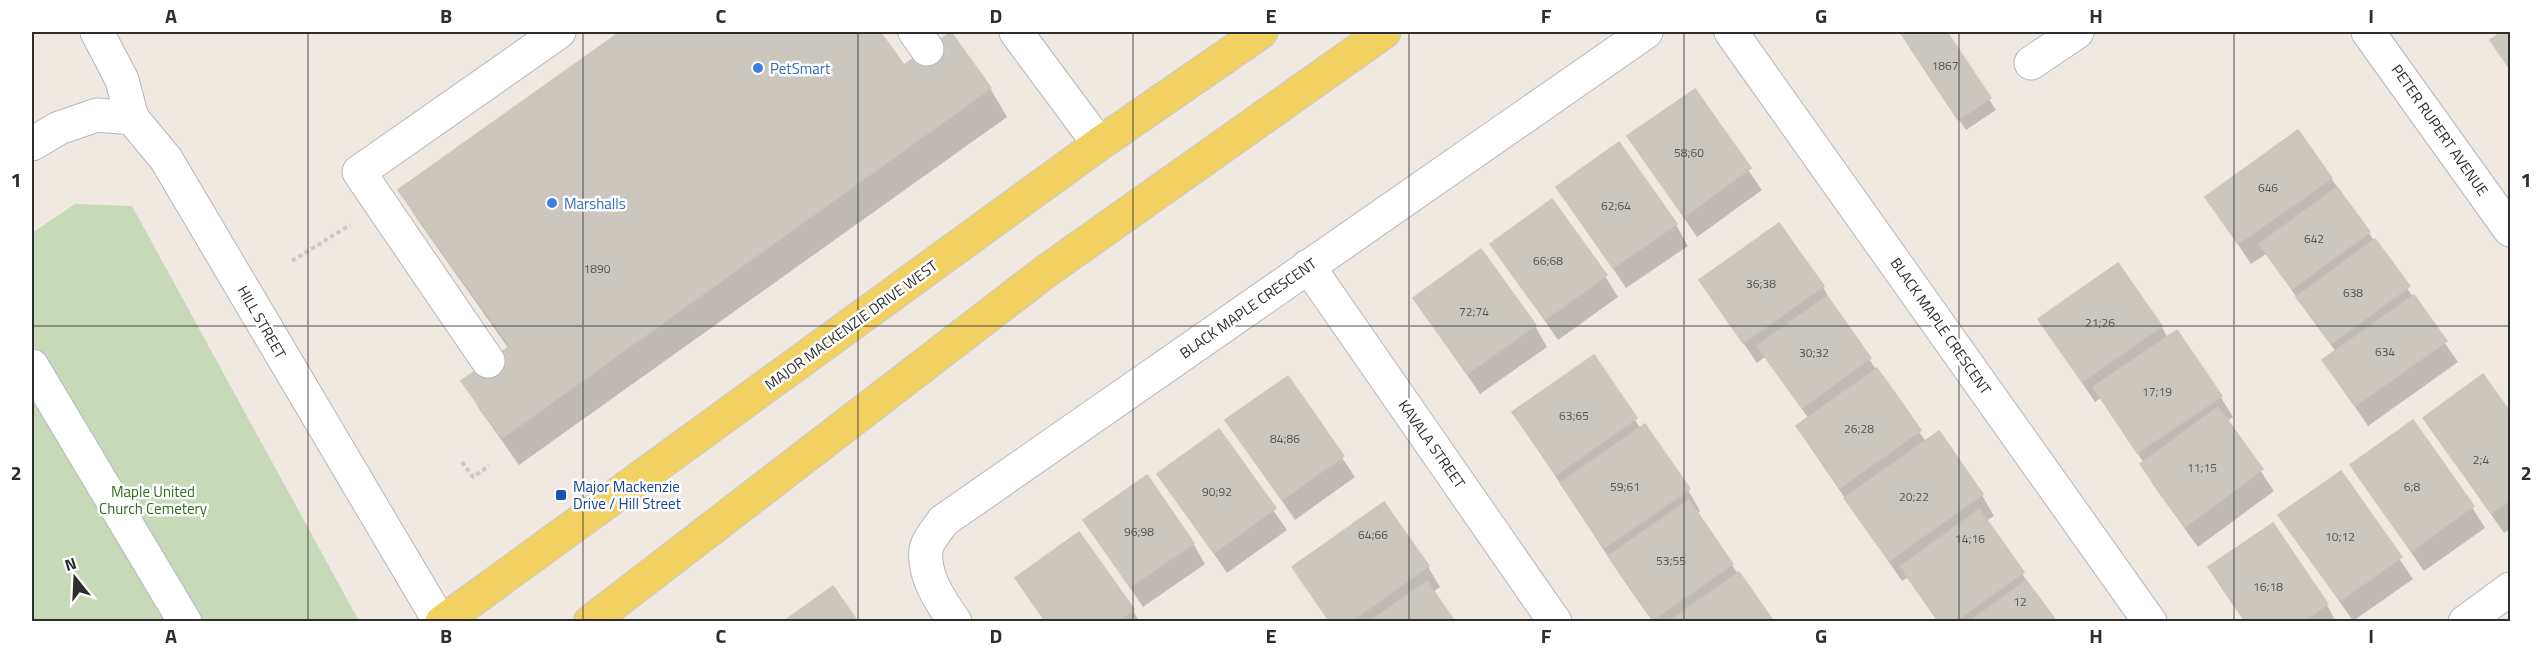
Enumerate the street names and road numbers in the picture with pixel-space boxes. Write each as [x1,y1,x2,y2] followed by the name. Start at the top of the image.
[2386,60,2494,200] street label: PETER RUPERT AVENUE
[1175,252,1321,364] street label: BLACK MAPLE CRESCENT
[1885,253,1997,399] street label: BLACK MAPLE CRESCENT
[760,254,942,396] street label: MAJOR MACKENZIE DRIVE WEST
[232,281,292,363] street label: HILL STREET
[1393,395,1471,493] street label: KAVALA STREET

